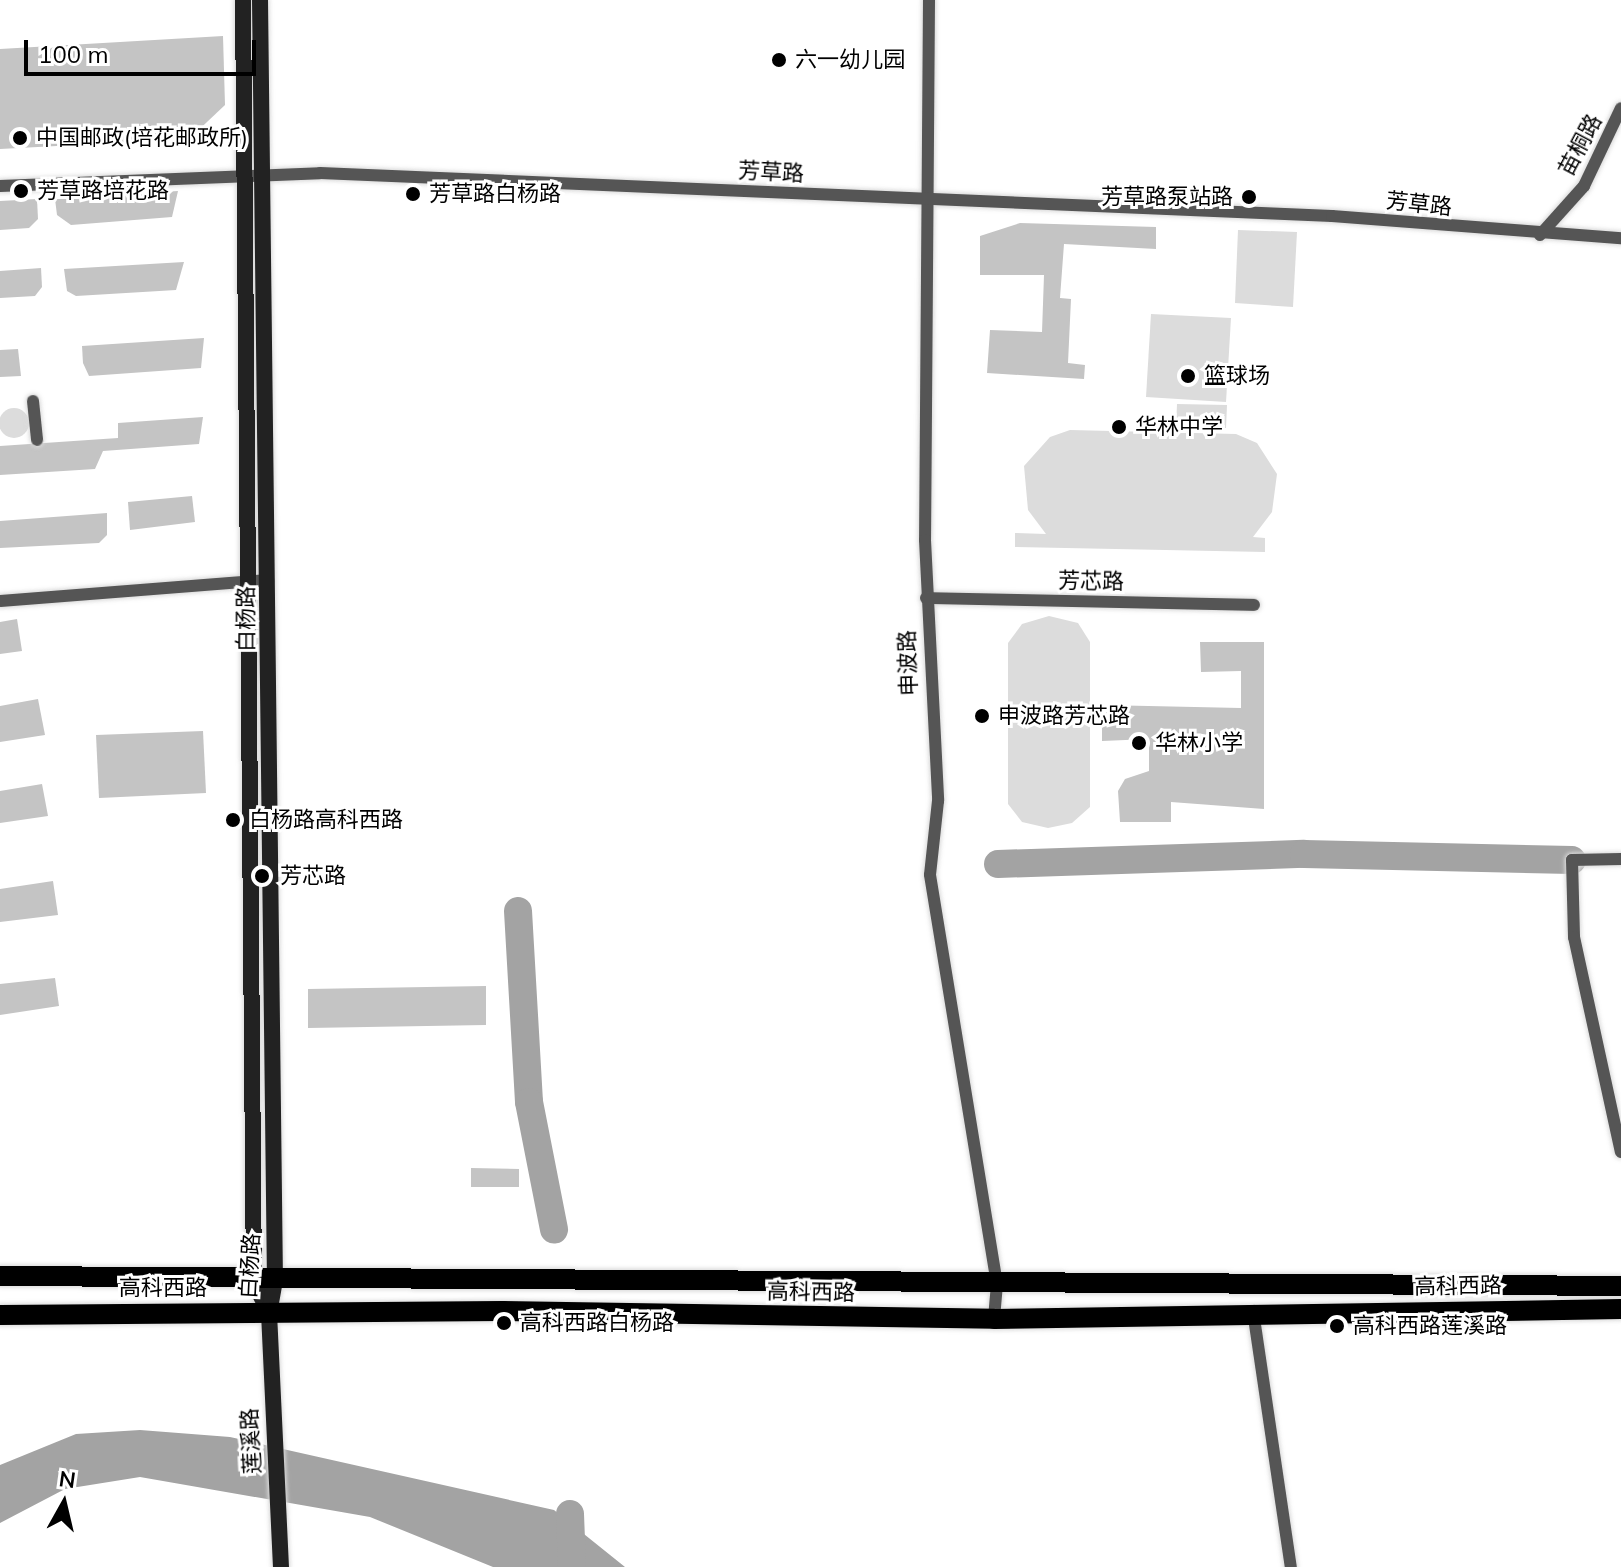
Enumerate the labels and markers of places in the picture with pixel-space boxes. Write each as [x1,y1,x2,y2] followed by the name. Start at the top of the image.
[795,47,905,73] place label: 六一幼儿园
[770,51,788,69] marker: 六一幼儿园
[36,125,248,151] place label: 中国邮政(培花邮政所)
[11,129,29,147] marker: 中国邮政(培花邮政所)
[37,178,169,204] place label: 芳草路培花路
[429,181,561,207] place label: 芳草路白杨路
[12,182,30,200] marker: 芳草路培花路
[1101,184,1233,210] place label: 芳草路泵站路
[404,185,422,203] marker: 芳草路白杨路
[1240,188,1258,206] marker: 芳草路泵站路
[1204,363,1270,389] place label: 篮球场
[1179,367,1197,385] marker: 篮球场
[1135,414,1223,440] place label: 华林中学
[1110,418,1128,436] marker: 华林中学
[998,703,1130,729] place label: 申波路芳芯路
[973,707,991,725] marker: 申波路芳芯路
[1155,730,1243,756] place label: 华林小学
[1130,734,1148,752] marker: 华林小学
[249,807,403,833] place label: 白杨路高科西路
[224,811,242,829] marker: 白杨路高科西路
[280,863,346,889] place label: 芳芯路
[251,865,273,887] marker: 芳芯路
[520,1310,674,1336] place label: 高科西路白杨路
[1353,1313,1507,1339] place label: 高科西路莲溪路
[495,1314,513,1332] marker: 高科西路白杨路
[1328,1317,1346,1335] marker: 高科西路莲溪路

